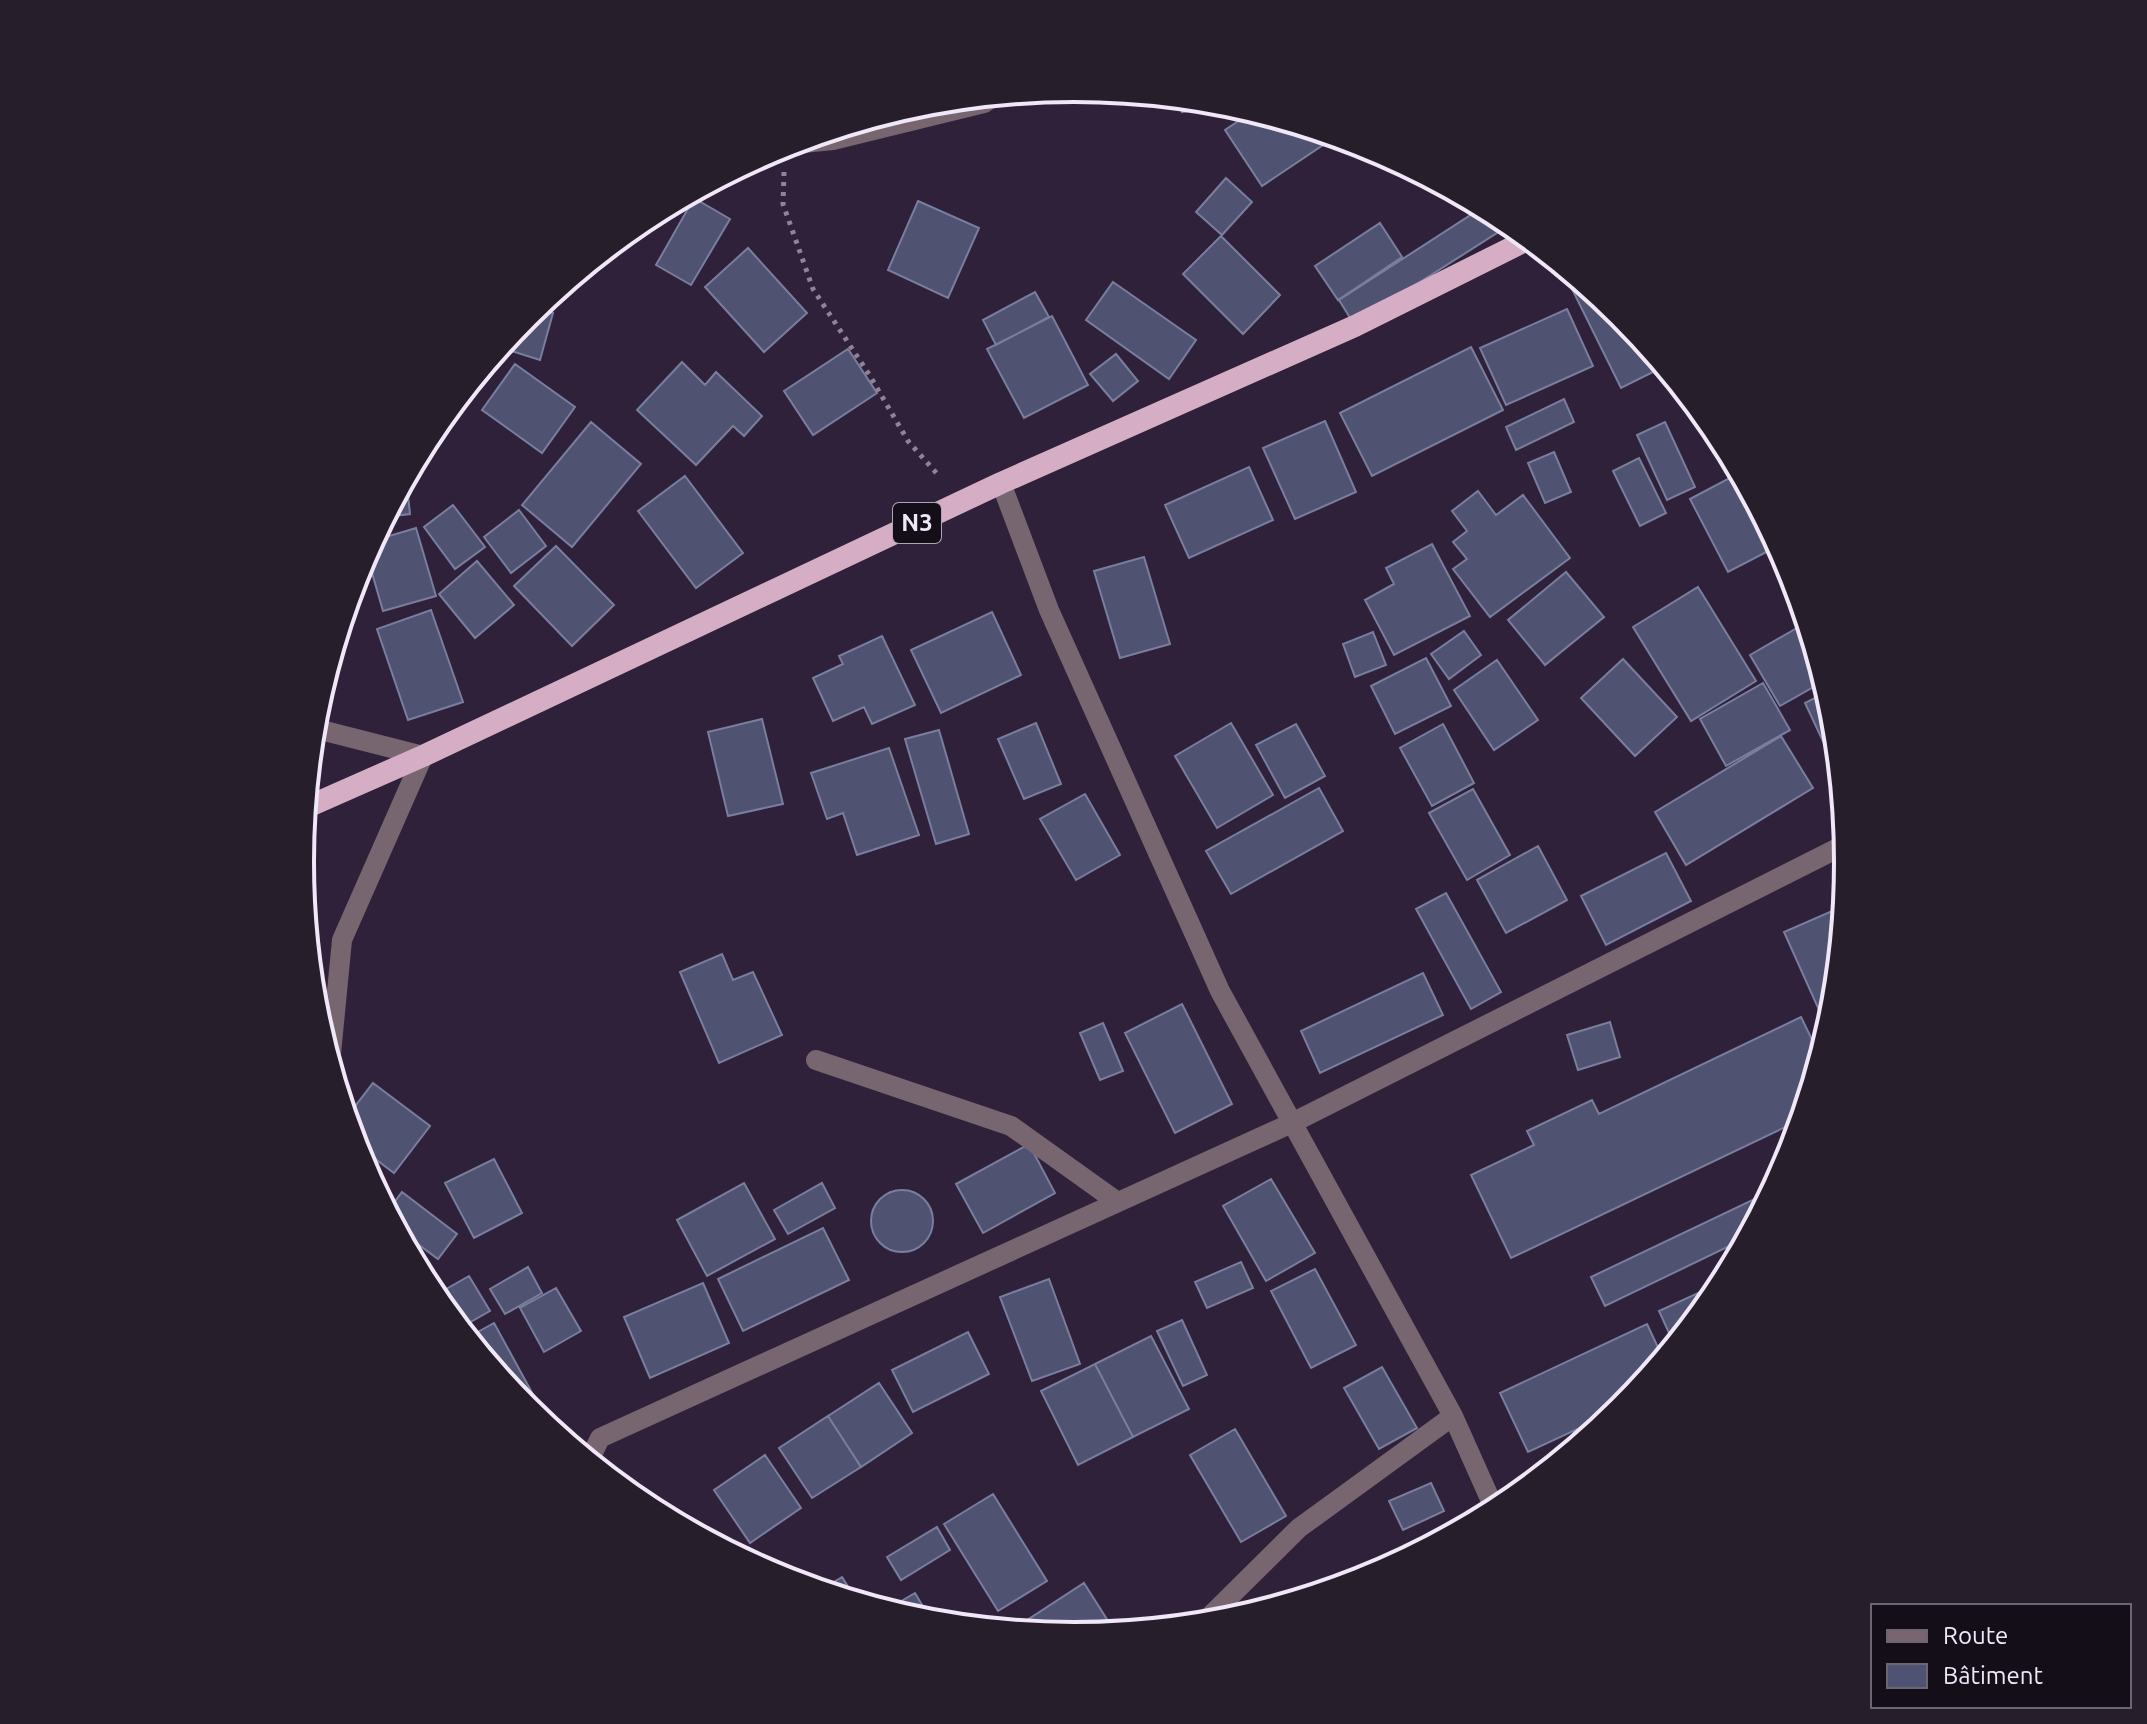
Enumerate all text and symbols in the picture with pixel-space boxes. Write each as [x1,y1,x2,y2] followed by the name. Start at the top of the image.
[893,503,941,543] road number: N3
[1871,1604,2131,1708] legend
[1943,1622,2008,1649] text: Route
[1943,1662,2044,1689] text: Bâtiment

